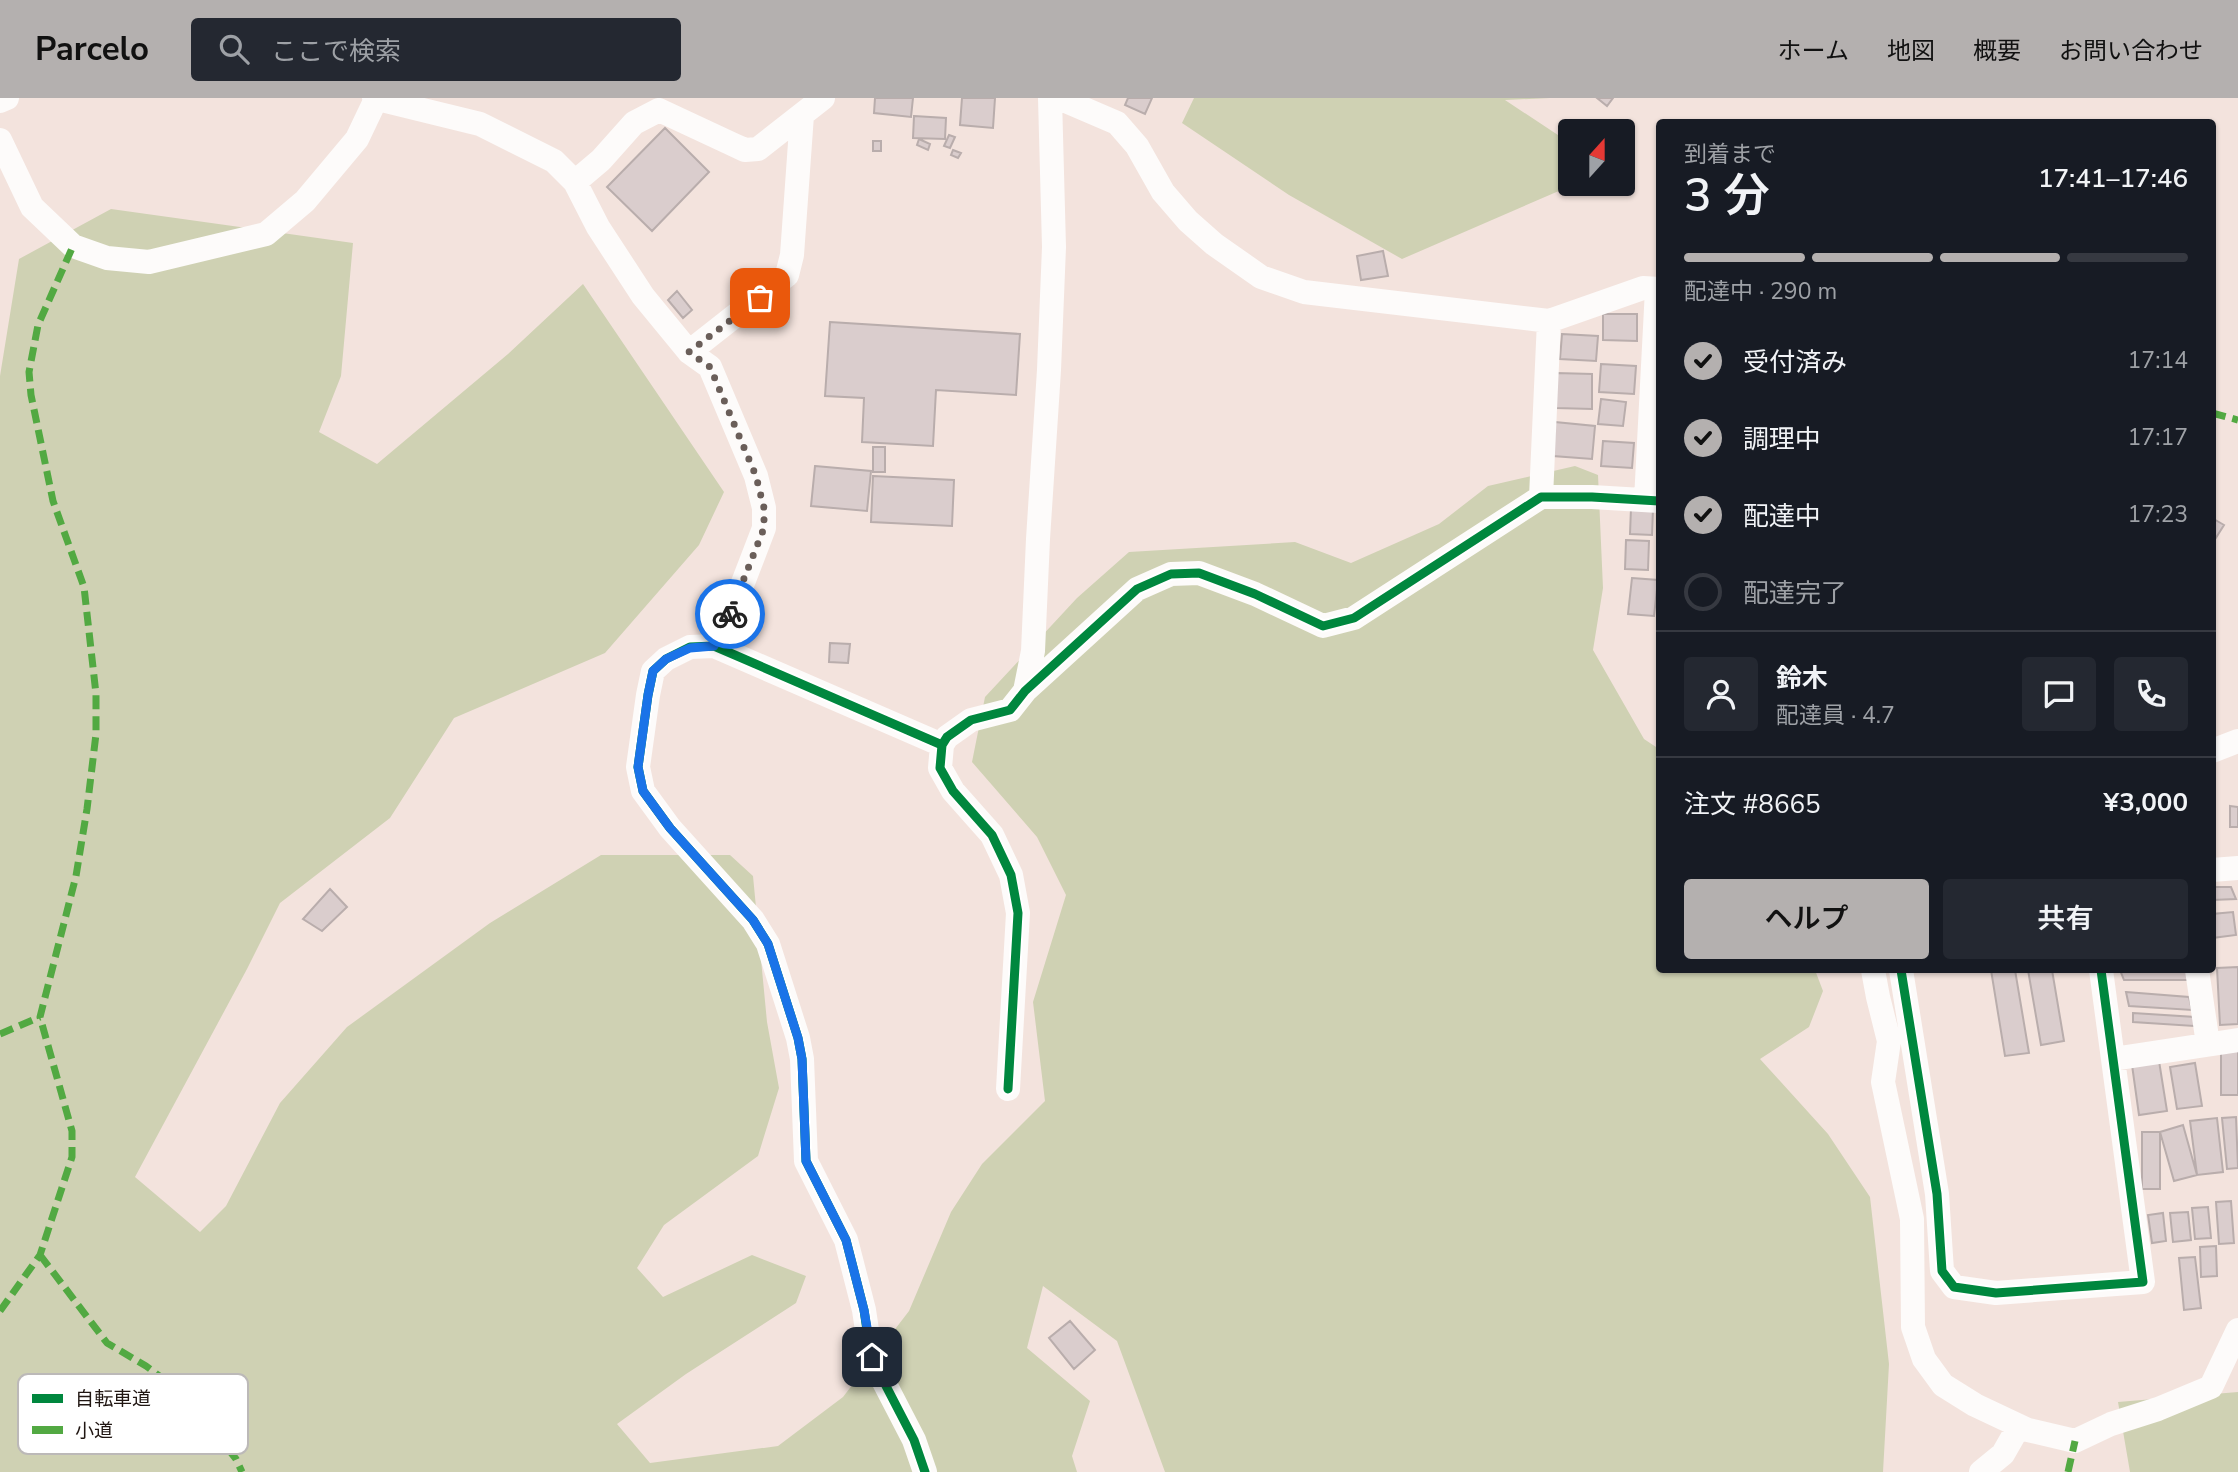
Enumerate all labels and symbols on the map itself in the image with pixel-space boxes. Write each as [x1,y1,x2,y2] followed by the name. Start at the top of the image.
[1558,119,1634,196] north arrow
[730,268,790,328] pin
[695,579,765,649] courier
[842,1327,902,1387] pin
[18,1374,248,1454] legend
[75,1386,151,1412] text: 自転車道
[75,1418,113,1444] text: 小道

